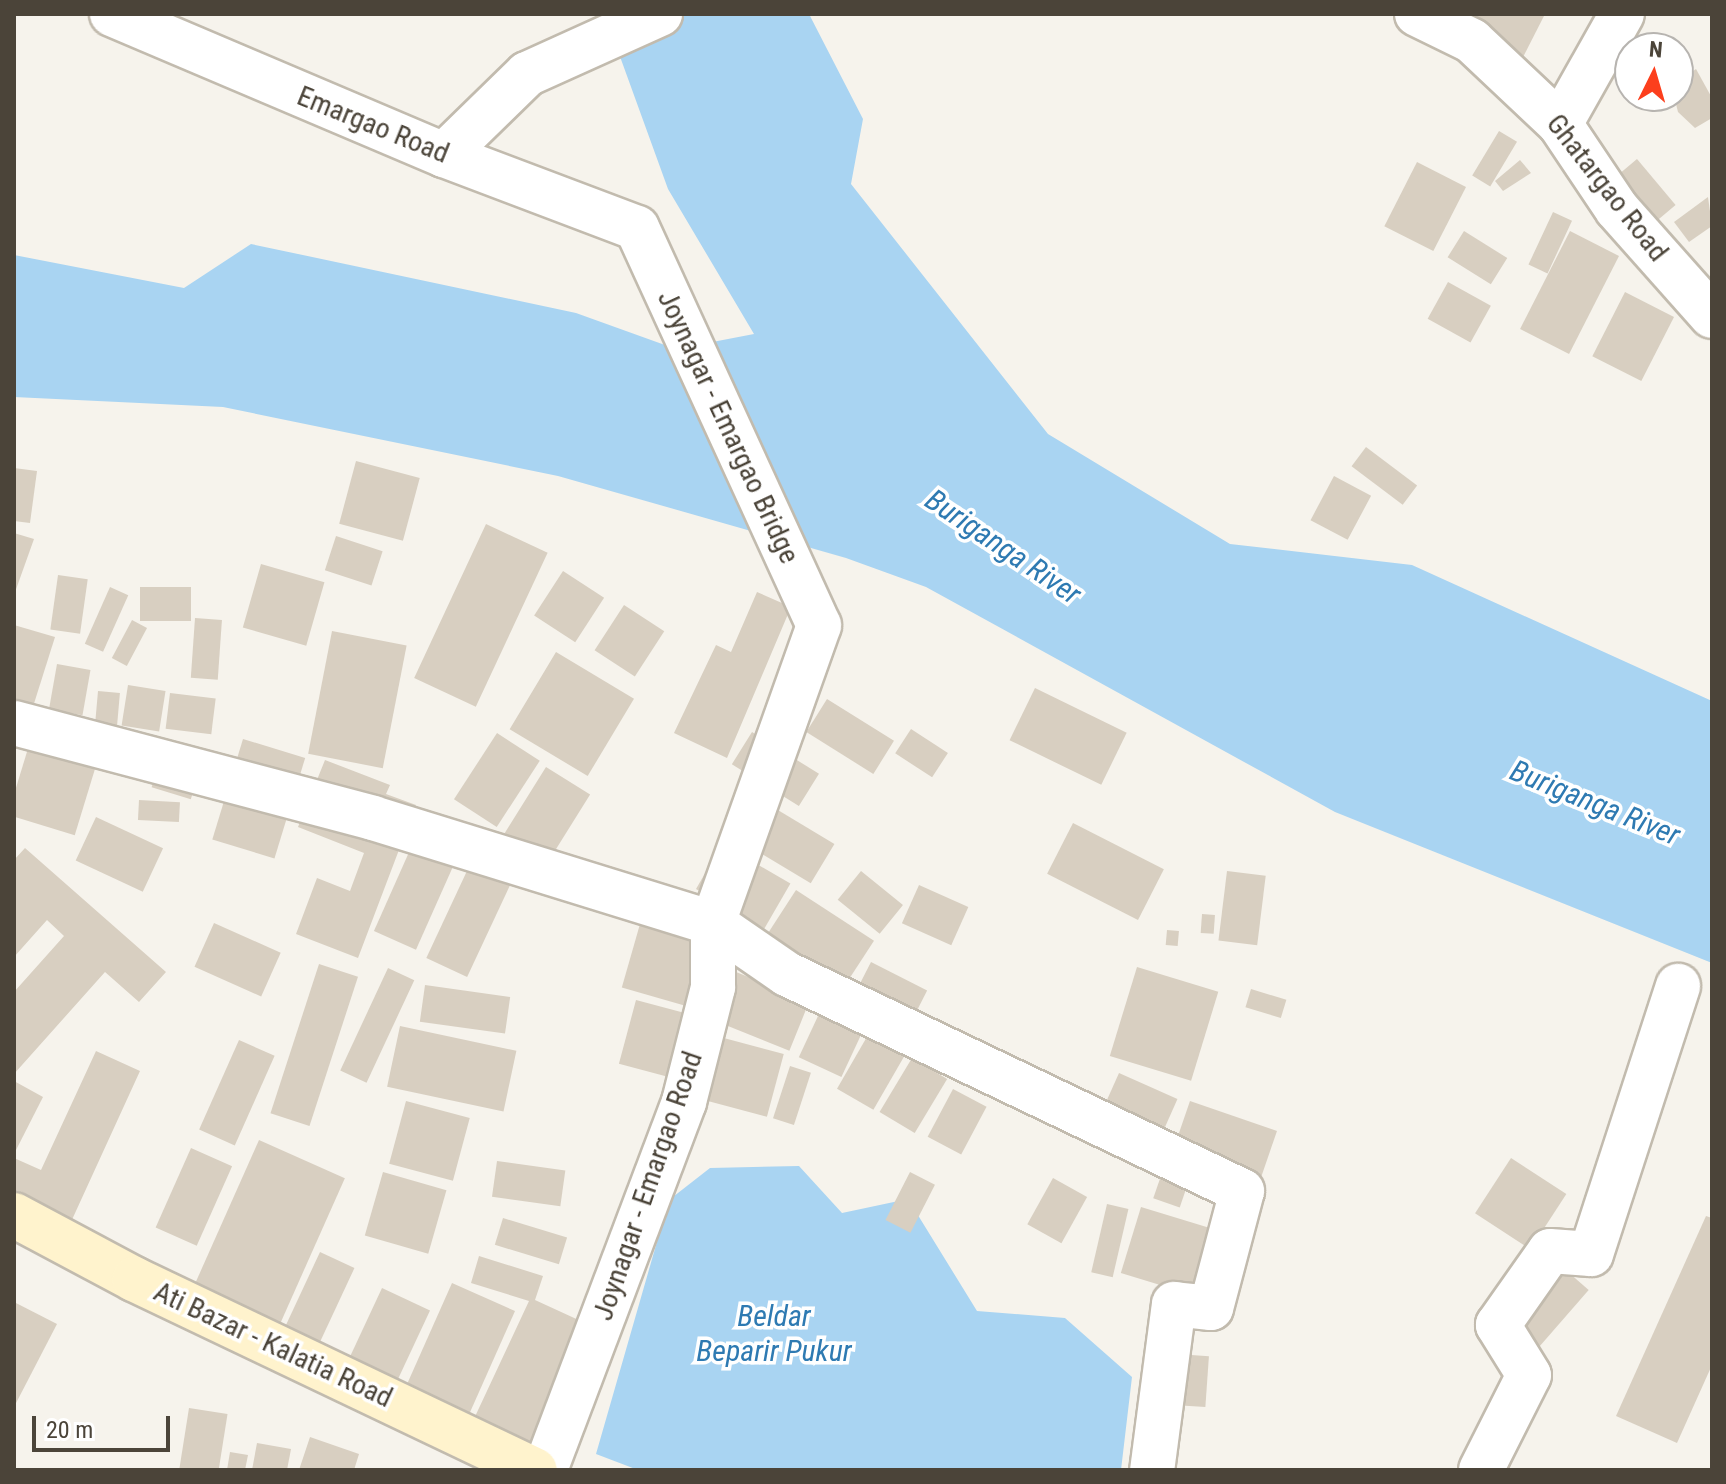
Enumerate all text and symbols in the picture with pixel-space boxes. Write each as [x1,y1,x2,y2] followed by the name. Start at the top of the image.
[1614,32,1694,112] north arrow
[1648,37,1664,63] text: N
[292,79,454,171] street label: Emargao Road
[1539,108,1675,268] street label: Ghatargao Road
[650,285,806,569] street label: Joynagar - Emargao Bridge
[918,482,1088,612] water label: Buriganga River
[1505,753,1685,853] water label: Buriganga River
[586,1047,710,1325] street label: Joynagar - Emargao Road
[149,1275,397,1415] street label: Ati Bazar - Kalatia Road
[696,1298,852,1368] water label: Beldar Beparir Pukur
[36,1400,174,1450] scale bar
[46,1416,93,1444] text: 20 m

